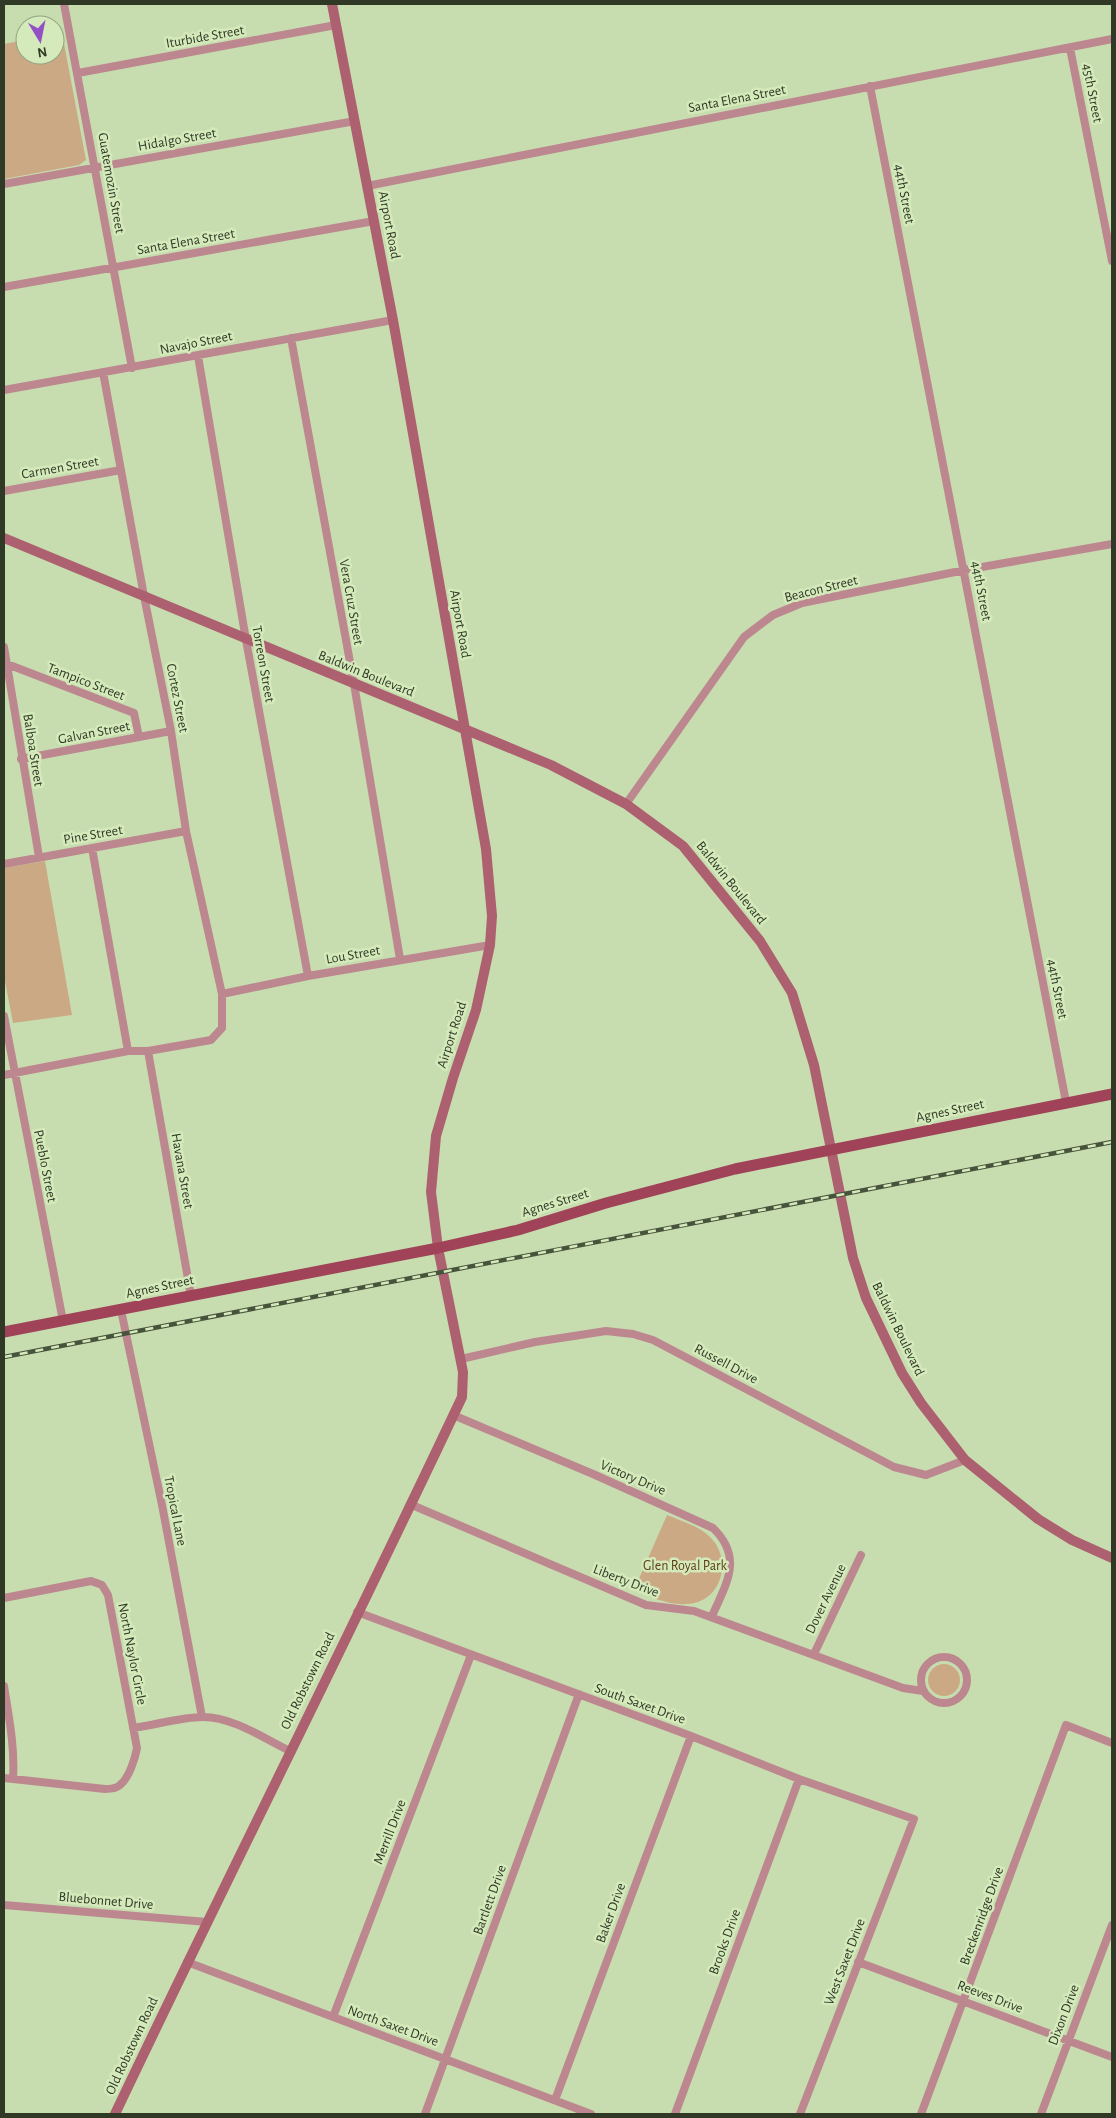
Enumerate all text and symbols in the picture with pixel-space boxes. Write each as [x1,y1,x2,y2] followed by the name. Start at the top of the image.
[15,15,65,65] north arrow
[165,23,246,51] street label: Iturbide Street
[36,44,48,60] text: N
[1079,62,1105,124] street label: 45th Street
[687,83,787,115] street label: Santa Elena Street
[137,126,218,154] street label: Hidalgo Street
[95,132,127,235] street label: Guatemozin Street
[891,163,917,226] street label: 44th Street
[376,190,402,260] street label: Airport Road
[136,226,236,257] street label: Santa Elena Street
[159,329,234,357] street label: Navajo Street
[20,454,100,482] street label: Carmen Street
[337,558,366,646] street label: Vera Cruz Street
[968,560,994,623] street label: 44th Street
[783,573,860,605] street label: Beacon Street
[447,589,473,659] street label: Airport Road
[249,625,277,704] street label: Torreon Street
[316,648,416,700] street label: Baldwin Boulevard
[45,661,127,703] street label: Tampico Street
[163,662,191,734] street label: Cortez Street
[20,713,46,788] street label: Balboa Street
[57,719,132,747] street label: Galvan Street
[62,823,124,847] street label: Pine Street
[693,839,769,927] street label: Baldwin Boulevard
[325,943,382,967] street label: Lou Street
[1044,958,1070,1021] street label: 44th Street
[435,1000,469,1070] street label: Airport Road
[915,1097,986,1125] street label: Agnes Street
[31,1129,59,1204] street label: Pueblo Street
[168,1132,196,1210] street label: Havana Street
[520,1186,591,1220] street label: Agnes Street
[125,1273,196,1301] street label: Agnes Street
[869,1280,927,1378] street label: Baldwin Boulevard
[692,1341,760,1387] street label: Russell Drive
[598,1458,668,1498] street label: Victory Drive
[161,1475,189,1547] street label: Tropical Lane
[643,1559,728,1573] park label: Glen Royal Park
[591,1562,661,1600] street label: Liberty Drive
[803,1562,849,1636] street label: Dover Avenue
[115,1602,149,1706] street label: North Naylor Circle
[278,1630,338,1732] street label: Old Robstown Road
[593,1681,687,1727] street label: South Saxet Drive
[371,1798,409,1866] street label: Merrill Drive
[471,1863,509,1937] street label: Bartlett Drive
[958,1865,1006,1967] street label: Breckenridge Drive
[594,1881,628,1945] street label: Baker Drive
[58,1890,154,1912] street label: Bluebonnet Drive
[707,1907,743,1977] street label: Brooks Drive
[822,1917,868,2007] street label: West Saxet Drive
[955,1978,1025,2016] street label: Reeves Drive
[1046,1983,1082,2047] street label: Dixon Drive
[103,1995,161,2097] street label: Old Robstown Road
[346,2003,440,2049] street label: North Saxet Drive

